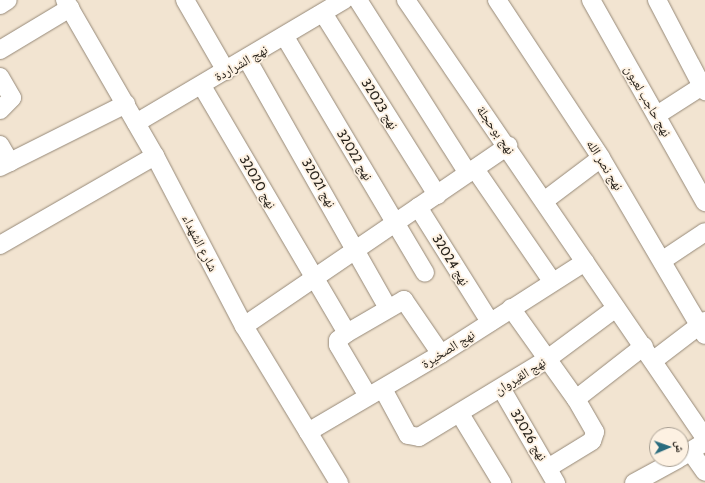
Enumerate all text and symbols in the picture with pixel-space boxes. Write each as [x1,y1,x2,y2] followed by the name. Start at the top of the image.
[212,42,270,84] street label: نهج الشراردة
[621,62,675,140] street label: نهج حاجب لعيون
[358,76,402,132] street label: نهج 32023
[474,103,518,157] street label: نهج بوحجلة
[334,127,376,183] street label: نهج 32022
[583,137,627,193] street label: نهج نصر الله
[237,153,279,211] street label: نهج 32020
[299,156,339,210] street label: نهج 32021
[179,212,221,274] street label: شارع الشهداء
[429,232,473,288] street label: نهج 32024
[418,326,478,372] street label: نهج الصخيرة
[491,354,549,398] street label: نهج القيروان
[508,406,550,464] street label: نهج 32026
[649,427,689,467] north arrow
[673,441,687,453] text: ش

